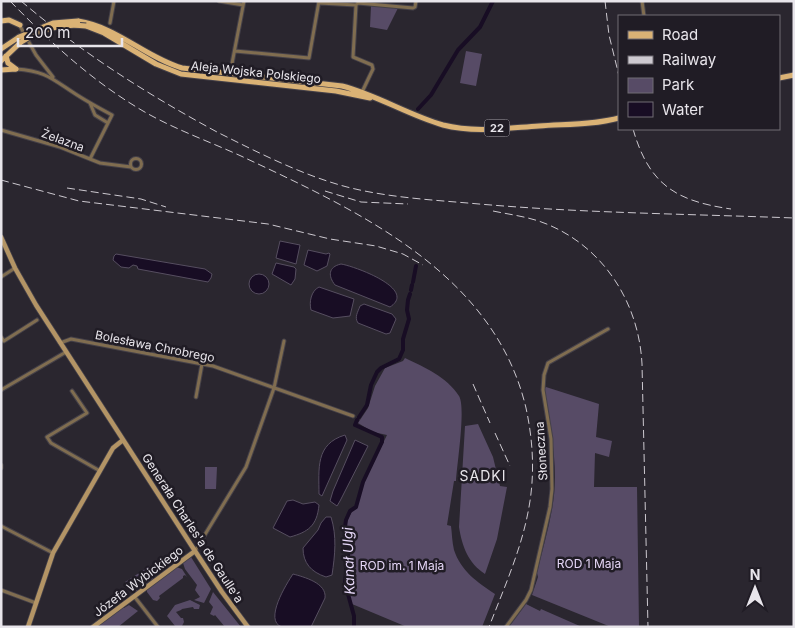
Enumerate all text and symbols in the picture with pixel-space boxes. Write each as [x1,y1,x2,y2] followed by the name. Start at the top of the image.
[18,15,121,47] scale bar
[618,15,780,130] legend
[25,23,70,42] text: 200 m
[662,25,698,44] text: Road
[662,50,717,69] text: Railway
[190,58,322,86] street label: Aleja Wojska Polskiego
[662,75,695,94] text: Park
[662,100,704,119] text: Water
[484,120,510,136] road number: 22
[39,125,87,155] street label: Żelazna
[94,327,216,365] street label: Bolesława Chrobrego
[531,421,551,481] street label: Słoneczna
[139,451,247,605] street label: Generała Charles'a de Gaulle'a
[460,467,506,484] district label: SADKI
[338,526,358,595] water label: Kanał Ulgi
[90,542,186,620] street label: Józefa Wybickiego
[557,556,621,571] park label: ROD 1 Maja
[360,558,444,573] park label: ROD im. 1 Maja
[730,563,780,613] north arrow
[750,566,760,583] text: N

